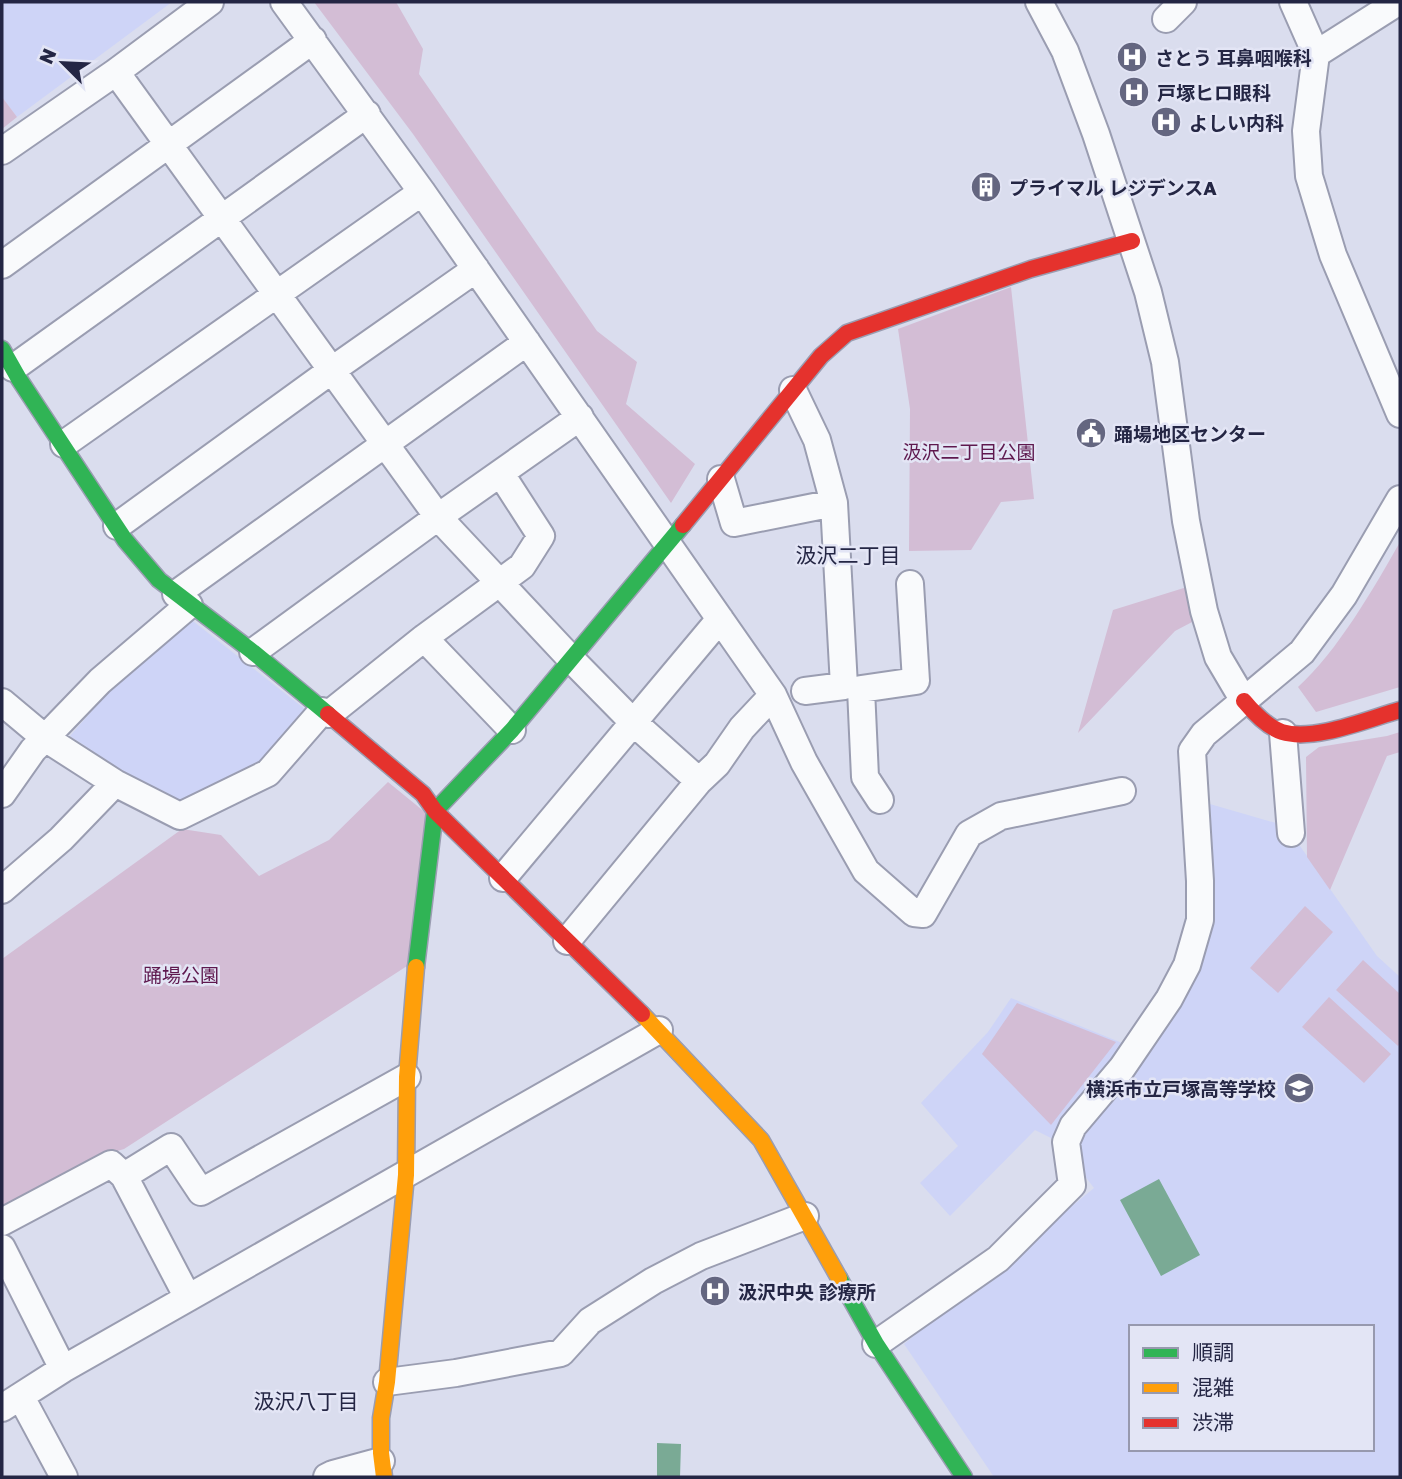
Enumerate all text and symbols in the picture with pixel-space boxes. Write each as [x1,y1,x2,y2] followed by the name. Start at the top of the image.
[28,28,98,98] north arrow
[1115,40,1149,74] hospital icon: さとう 耳鼻咽喉科
[34,45,60,67] text: N
[1155,46,1312,69] place label: さとう 耳鼻咽喉科
[1117,75,1151,109] hospital icon: 戸塚ヒロ眼科
[1157,81,1271,104] place label: 戸塚ヒロ眼科
[1149,105,1183,139] hospital icon: よしい内科
[1189,111,1284,134] place label: よしい内科
[969,170,1003,204] building icon: プライマル レジデンスA
[1009,176,1217,199] place label: プライマル レジデンスA
[1074,416,1108,450] public building icon: 踊場地区センター
[1114,422,1266,445] place label: 踊場地区センター
[902,440,1036,463] park label: 汲沢二丁目公園
[796,542,901,568] district label: 汲沢二丁目
[143,963,219,986] park label: 踊場公園
[1282,1071,1316,1105] school or university icon: 横浜市立戸塚高等学校
[1086,1077,1276,1100] place label: 横浜市立戸塚高等学校
[698,1274,732,1308] hospital icon: 汲沢中央 診療所
[738,1280,876,1303] place label: 汲沢中央 診療所
[1129,1325,1374,1451] legend
[1192,1339,1234,1365] text: 順調
[1192,1374,1234,1400] text: 混雑
[254,1388,359,1414] district label: 汲沢八丁目
[1192,1409,1234,1435] text: 渋滞

